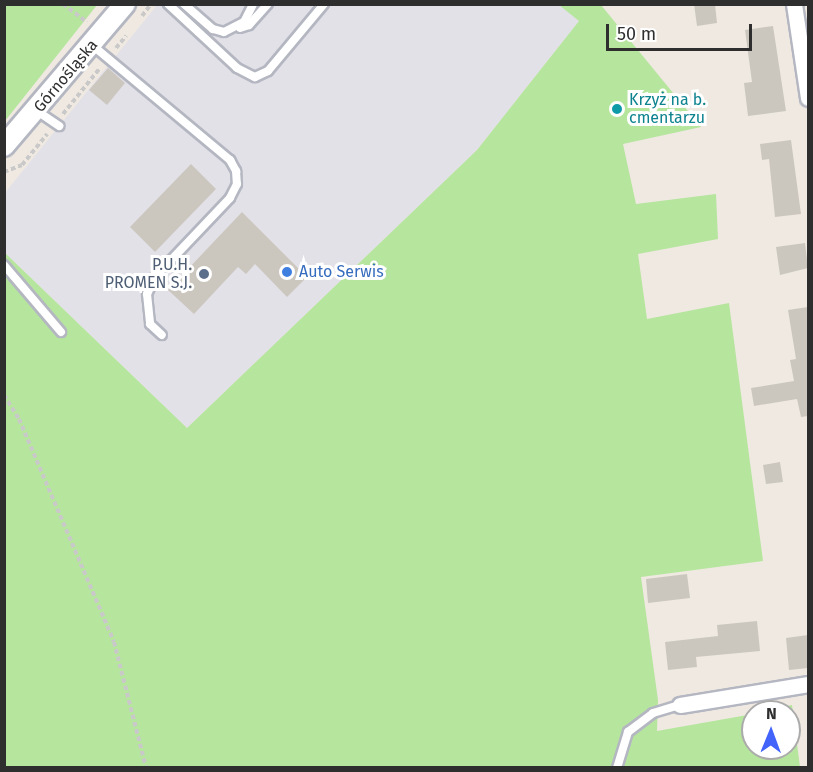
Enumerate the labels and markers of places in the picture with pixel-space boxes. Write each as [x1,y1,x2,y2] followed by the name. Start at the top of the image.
[629,90,706,128] place label: Krzyż na b. cmentarzu
[610,102,624,116] marker: Krzyż na b. cmentarzu
[105,255,192,293] place label: P.U.H. PROMEN S.J.
[299,262,384,282] place label: Auto Serwis
[280,265,294,279] marker: Auto Serwis
[197,267,211,281] marker: P.U.H. PROMEN S.J.

